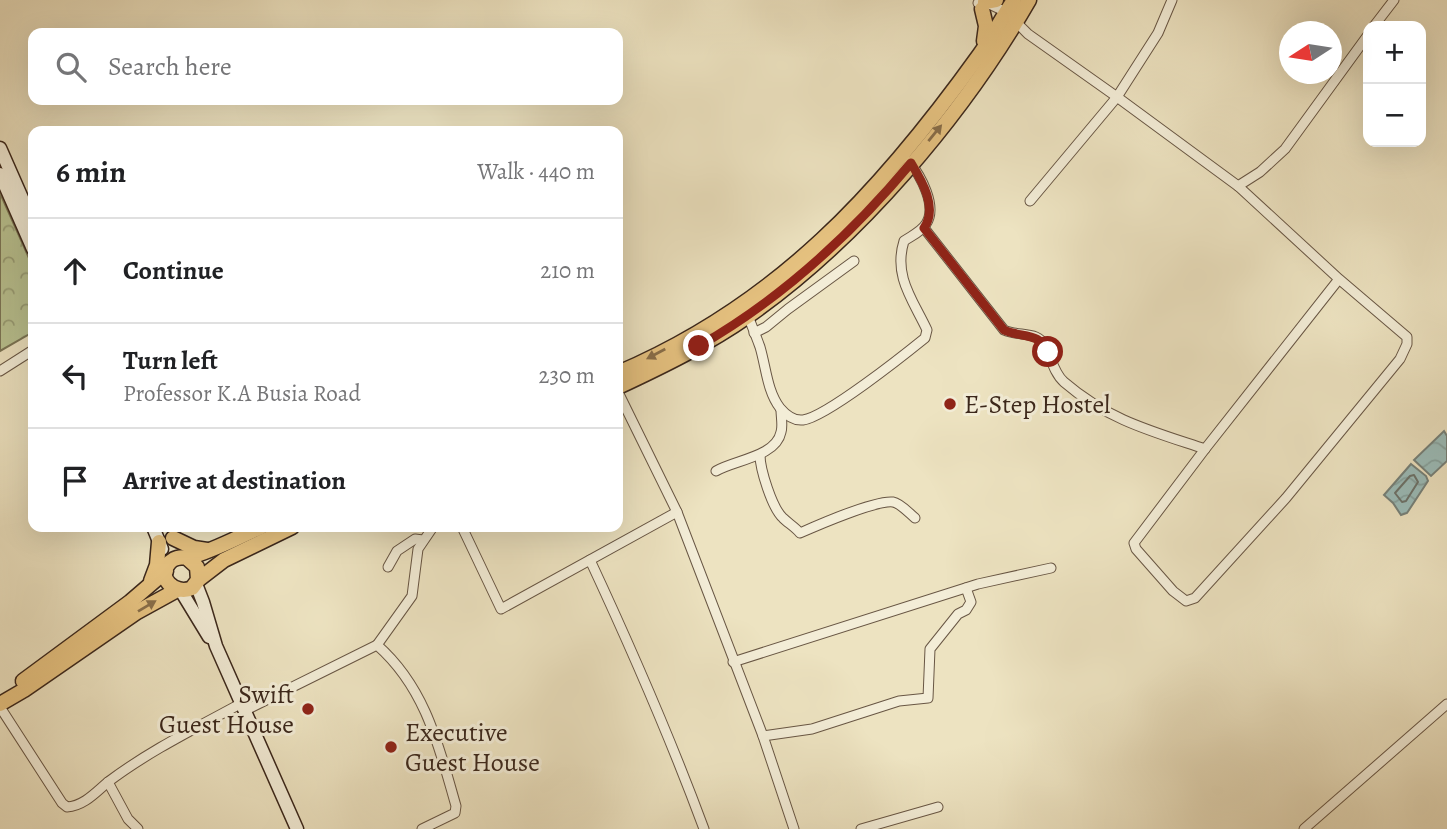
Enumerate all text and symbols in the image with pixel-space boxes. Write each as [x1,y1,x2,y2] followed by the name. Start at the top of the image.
[1279,21,1342,84] north arrow
[1363,21,1426,147] map controls
[1363,21,1426,84] button: +
[28,28,623,105] search box
[52,48,90,86] icon: search
[108,49,232,84] text: Search here
[1363,84,1426,147] button: −
[928,125,943,143] one-way arrow
[56,152,126,192] text: 6 min
[477,156,595,187] text: Walk · 440 m
[56,252,94,290] icon: ahead
[123,253,224,288] text: Continue
[540,255,595,286] text: 210 m
[683,330,714,361] route end
[1032,336,1063,367] route start
[123,343,218,378] text: Turn left
[646,348,666,360] one-way arrow
[56,357,94,395] icon: left
[539,360,595,391] text: 230 m
[123,378,361,409] text: Professor K.A Busia Road
[964,387,1110,422] place label: E-Step Hostel
[942,396,958,412] marker: E-Step Hostel
[56,462,94,500] icon: arrive
[123,463,346,498] text: Arrive at destination
[137,600,156,612] one-way arrow
[159,677,294,742] place label: Swift Guest House
[300,701,316,717] marker: Swift Guest House
[405,715,540,780] place label: Executive Guest House
[383,739,399,755] marker: Executive Guest House

